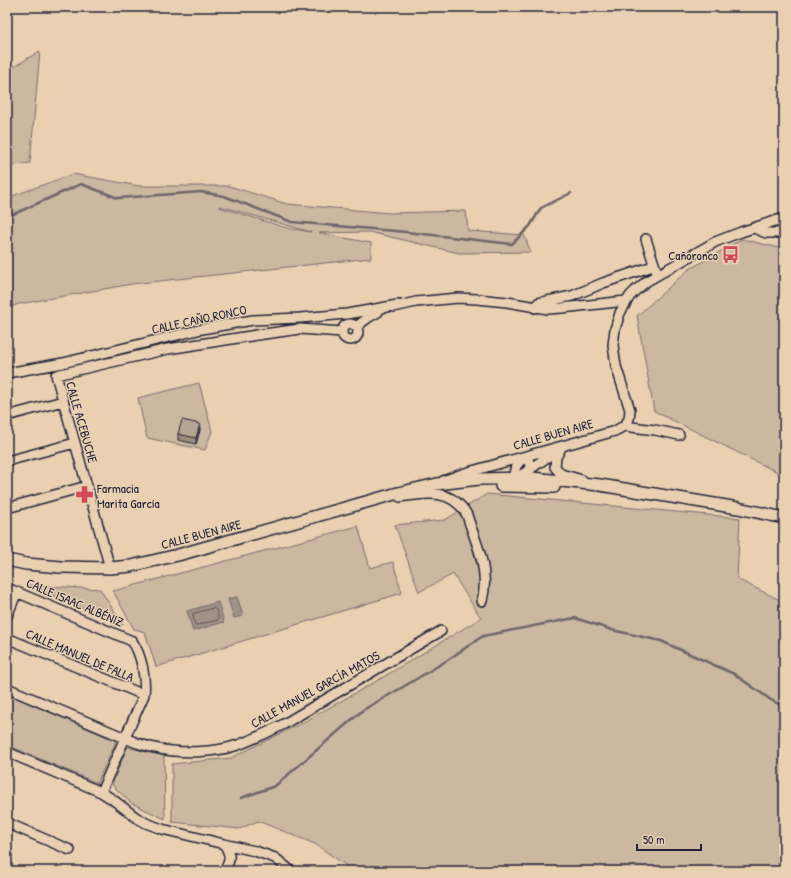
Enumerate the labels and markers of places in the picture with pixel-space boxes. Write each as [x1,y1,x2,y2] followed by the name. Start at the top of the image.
[721,245,741,265] bus stop icon: Cañoronco
[668,246,718,264] place label: Cañoronco
[96,479,160,512] place label: Farmacia Marita García
[74,485,94,505] pharmacy icon: Farmacia Marita García

